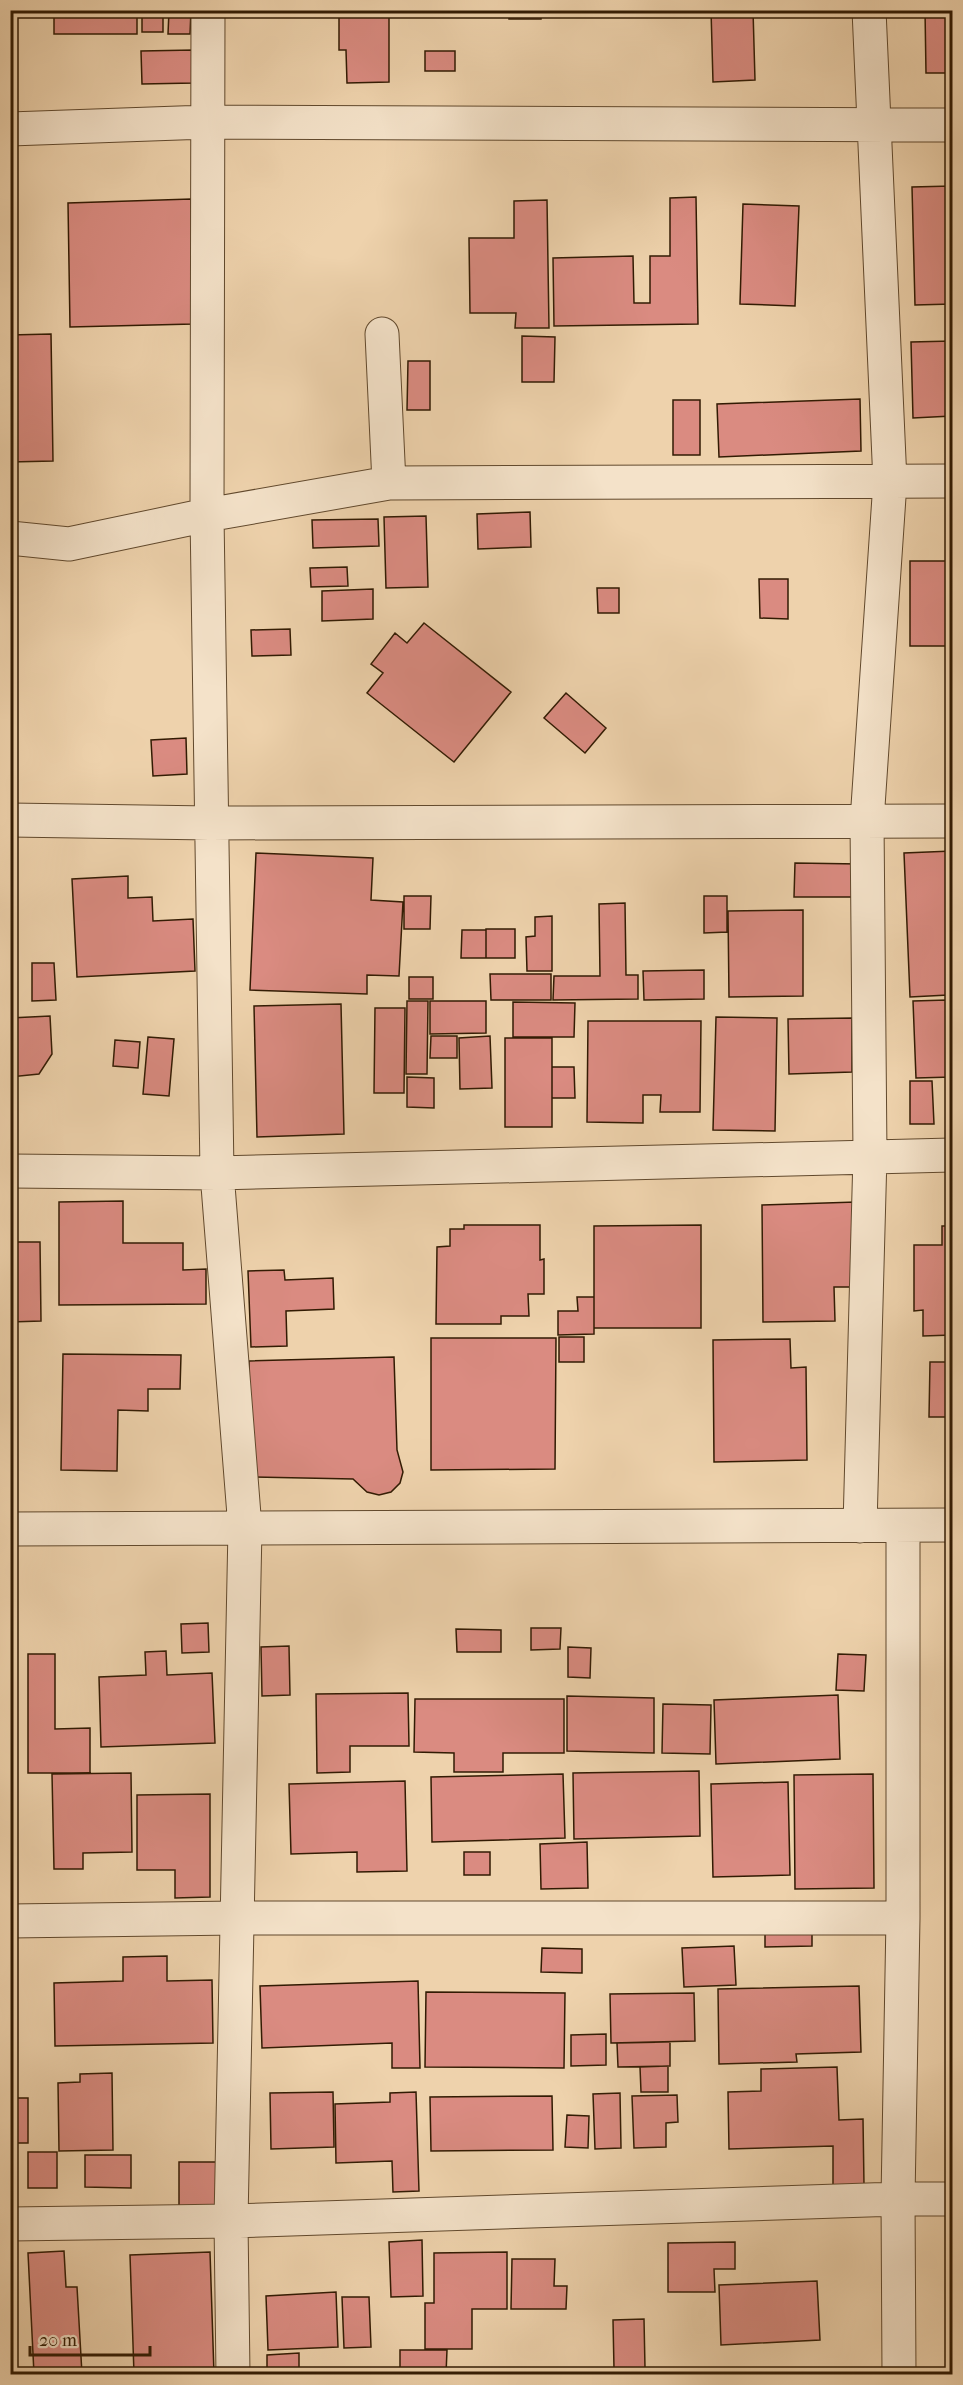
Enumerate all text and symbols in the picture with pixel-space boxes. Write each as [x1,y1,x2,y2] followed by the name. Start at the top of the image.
[30,2319,150,2357] scale bar
[39,2330,77,2351] text: 20 m

